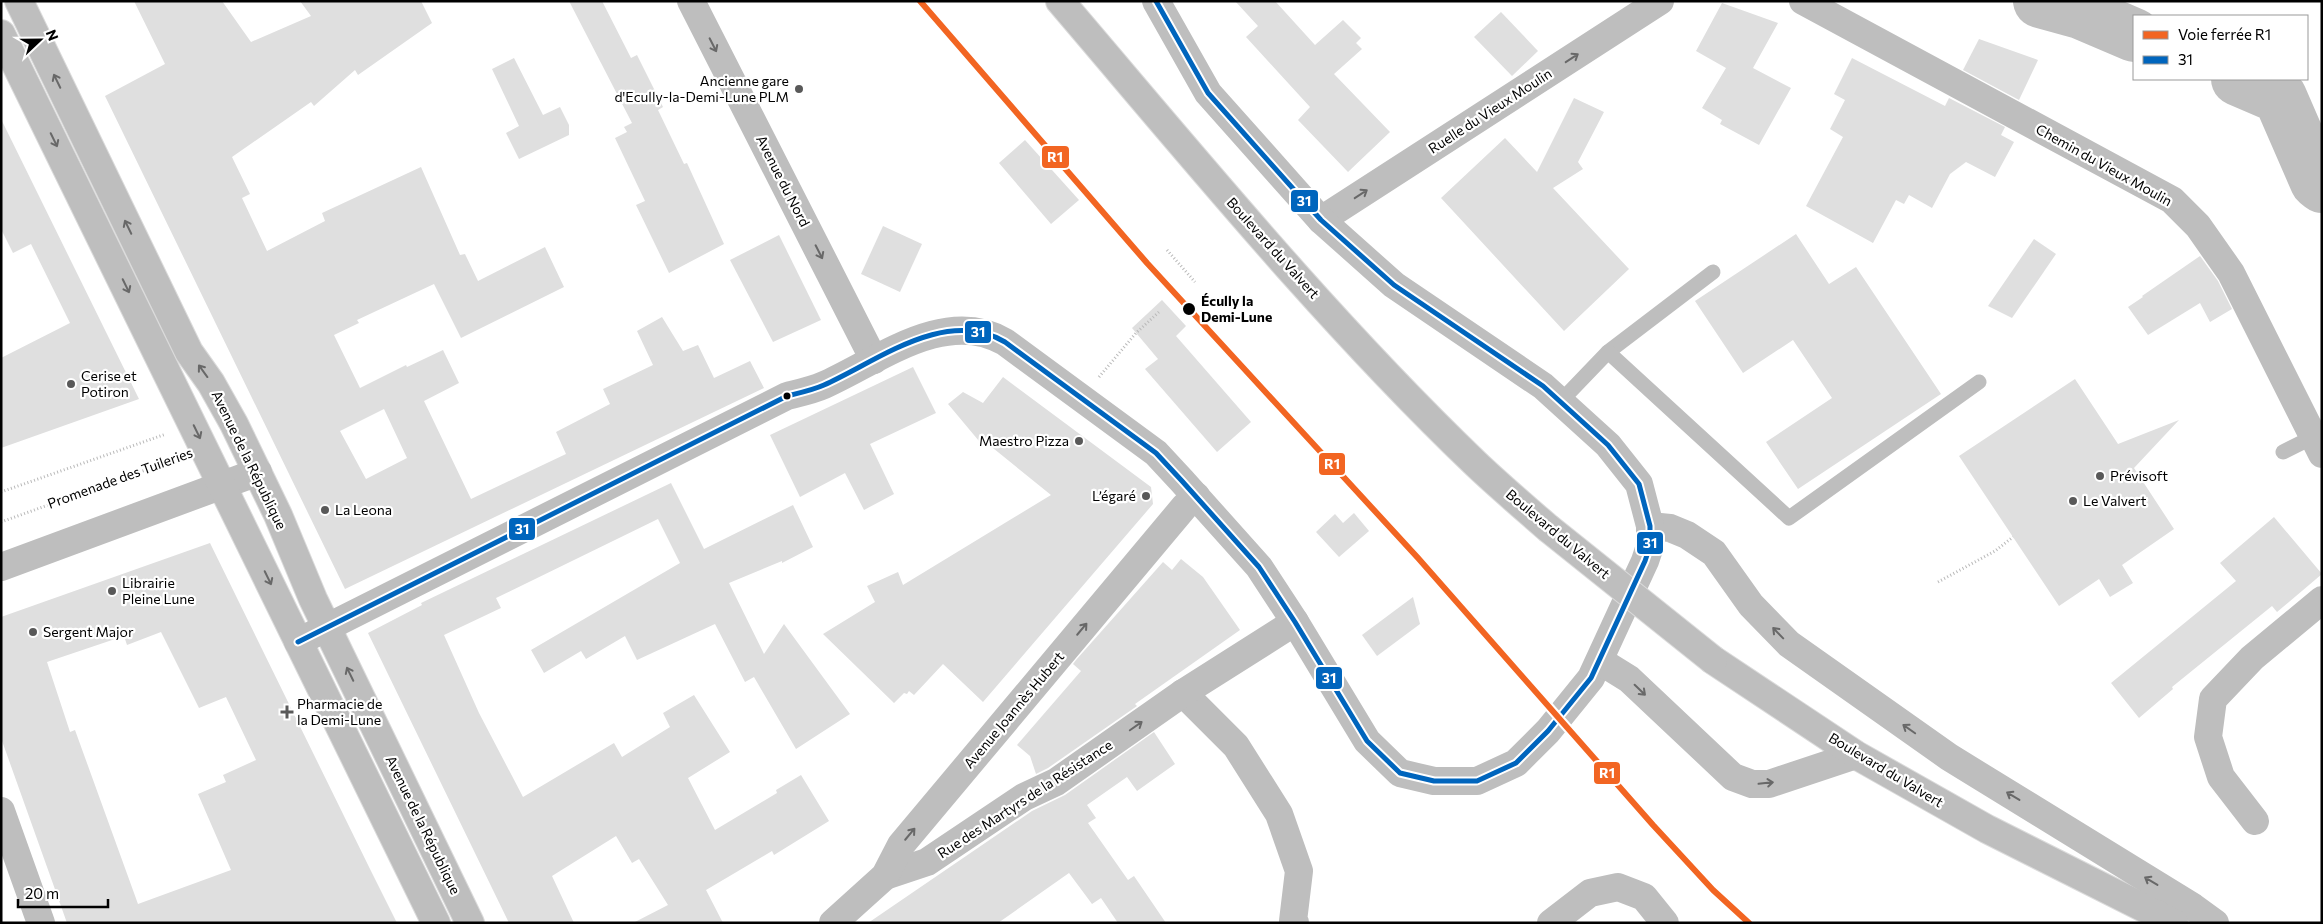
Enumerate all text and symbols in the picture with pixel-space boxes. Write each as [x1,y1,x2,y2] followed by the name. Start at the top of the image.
[15,15,65,65] north arrow
[2133,15,2308,80] legend
[2178,25,2271,43] text: Voie ferrée R1
[43,27,62,43] text: N
[708,37,718,52] one-way arrow
[2178,50,2193,68] text: 31
[1564,53,1578,63] one-way arrow
[1425,64,1555,157] street label: Ruelle du Vieux Moulin
[614,72,789,105] place label: Ancienne gare d'Ecully-la-Demi-Lune PLM
[52,74,62,89] one-way arrow
[793,83,805,95] marker: Ancienne gare d'Ecully-la-Demi-Lune PLM
[2033,120,2175,209] street label: Chemin du Vieux Moulin
[50,132,59,147] one-way arrow
[753,132,814,229] street label: Avenue du Nord
[1041,145,1070,169] line badge: R1
[1047,148,1063,165] text: R1
[1354,188,1368,198] one-way arrow
[1290,189,1319,213] line badge: 31
[1297,192,1311,209] text: 31
[1223,194,1324,302] street label: Boulevard du Valvert
[123,220,133,235] one-way arrow
[815,244,824,259] one-way arrow
[122,278,131,293] one-way arrow
[1201,292,1272,325] place label: Écully la Demi-Lune
[1181,301,1197,317] marker: Écully la Demi-Lune
[964,320,992,344] line badge: 31
[971,323,985,340] text: 31
[198,364,208,378] one-way arrow
[81,367,137,400] place label: Cerise et Potiron
[65,378,77,390] marker: Cerise et Potiron
[208,388,290,532] street label: Avenue de la République
[782,391,792,401] unlabelled marker
[193,424,202,439] one-way arrow
[979,432,1069,449] place label: Maestro Pizza
[1073,435,1085,447] marker: Maestro Pizza
[45,443,195,512] street label: Promenade des Tuileries
[1318,452,1346,476] line badge: R1
[1324,455,1340,472] text: R1
[2110,467,2168,484] place label: Prévisoft
[2094,470,2106,482] marker: Prévisoft
[1503,485,1614,582] street label: Boulevard du Valvert
[1092,487,1136,504] place label: L’égaré
[1140,490,1152,502] marker: L’égaré
[2083,492,2147,509] place label: Le Valvert
[2067,495,2079,507] marker: Le Valvert
[335,501,392,518] place label: La Leona
[319,504,331,516] marker: La Leona
[508,517,536,541] line badge: 31
[515,520,529,537] text: 31
[1636,531,1664,555] line badge: 31
[1643,534,1657,551] text: 31
[263,571,273,586] one-way arrow
[122,574,195,607] place label: Librairie Pleine Lune
[106,585,118,597] marker: Librairie Pleine Lune
[43,623,134,640] place label: Sergent Major
[1076,623,1087,636] one-way arrow
[27,626,39,638] marker: Sergent Major
[1772,627,1784,639] one-way arrow
[960,648,1068,771] street label: Avenue Joannès Hubert
[1315,666,1343,690] line badge: 31
[345,667,354,682] one-way arrow
[1322,669,1336,686] text: 31
[1633,684,1646,696] one-way arrow
[297,695,382,728] place label: Pharmacie de la Demi-Lune
[281,706,293,718] marker: Pharmacie de la Demi-Lune
[1129,721,1143,731] one-way arrow
[1902,724,1916,734] one-way arrow
[1826,729,1947,811] street label: Boulevard du Valvert
[934,736,1115,862] street label: Rue des Martyrs de la Résistance
[382,753,464,897] street label: Avenue de la République
[1593,761,1621,785] line badge: R1
[1599,764,1615,781] text: R1
[1758,778,1774,788] one-way arrow
[2006,791,2020,801] one-way arrow
[904,828,915,841] one-way arrow
[18,876,108,908] scale bar
[2145,876,2159,886] one-way arrow
[25,884,59,902] text: 20 m

